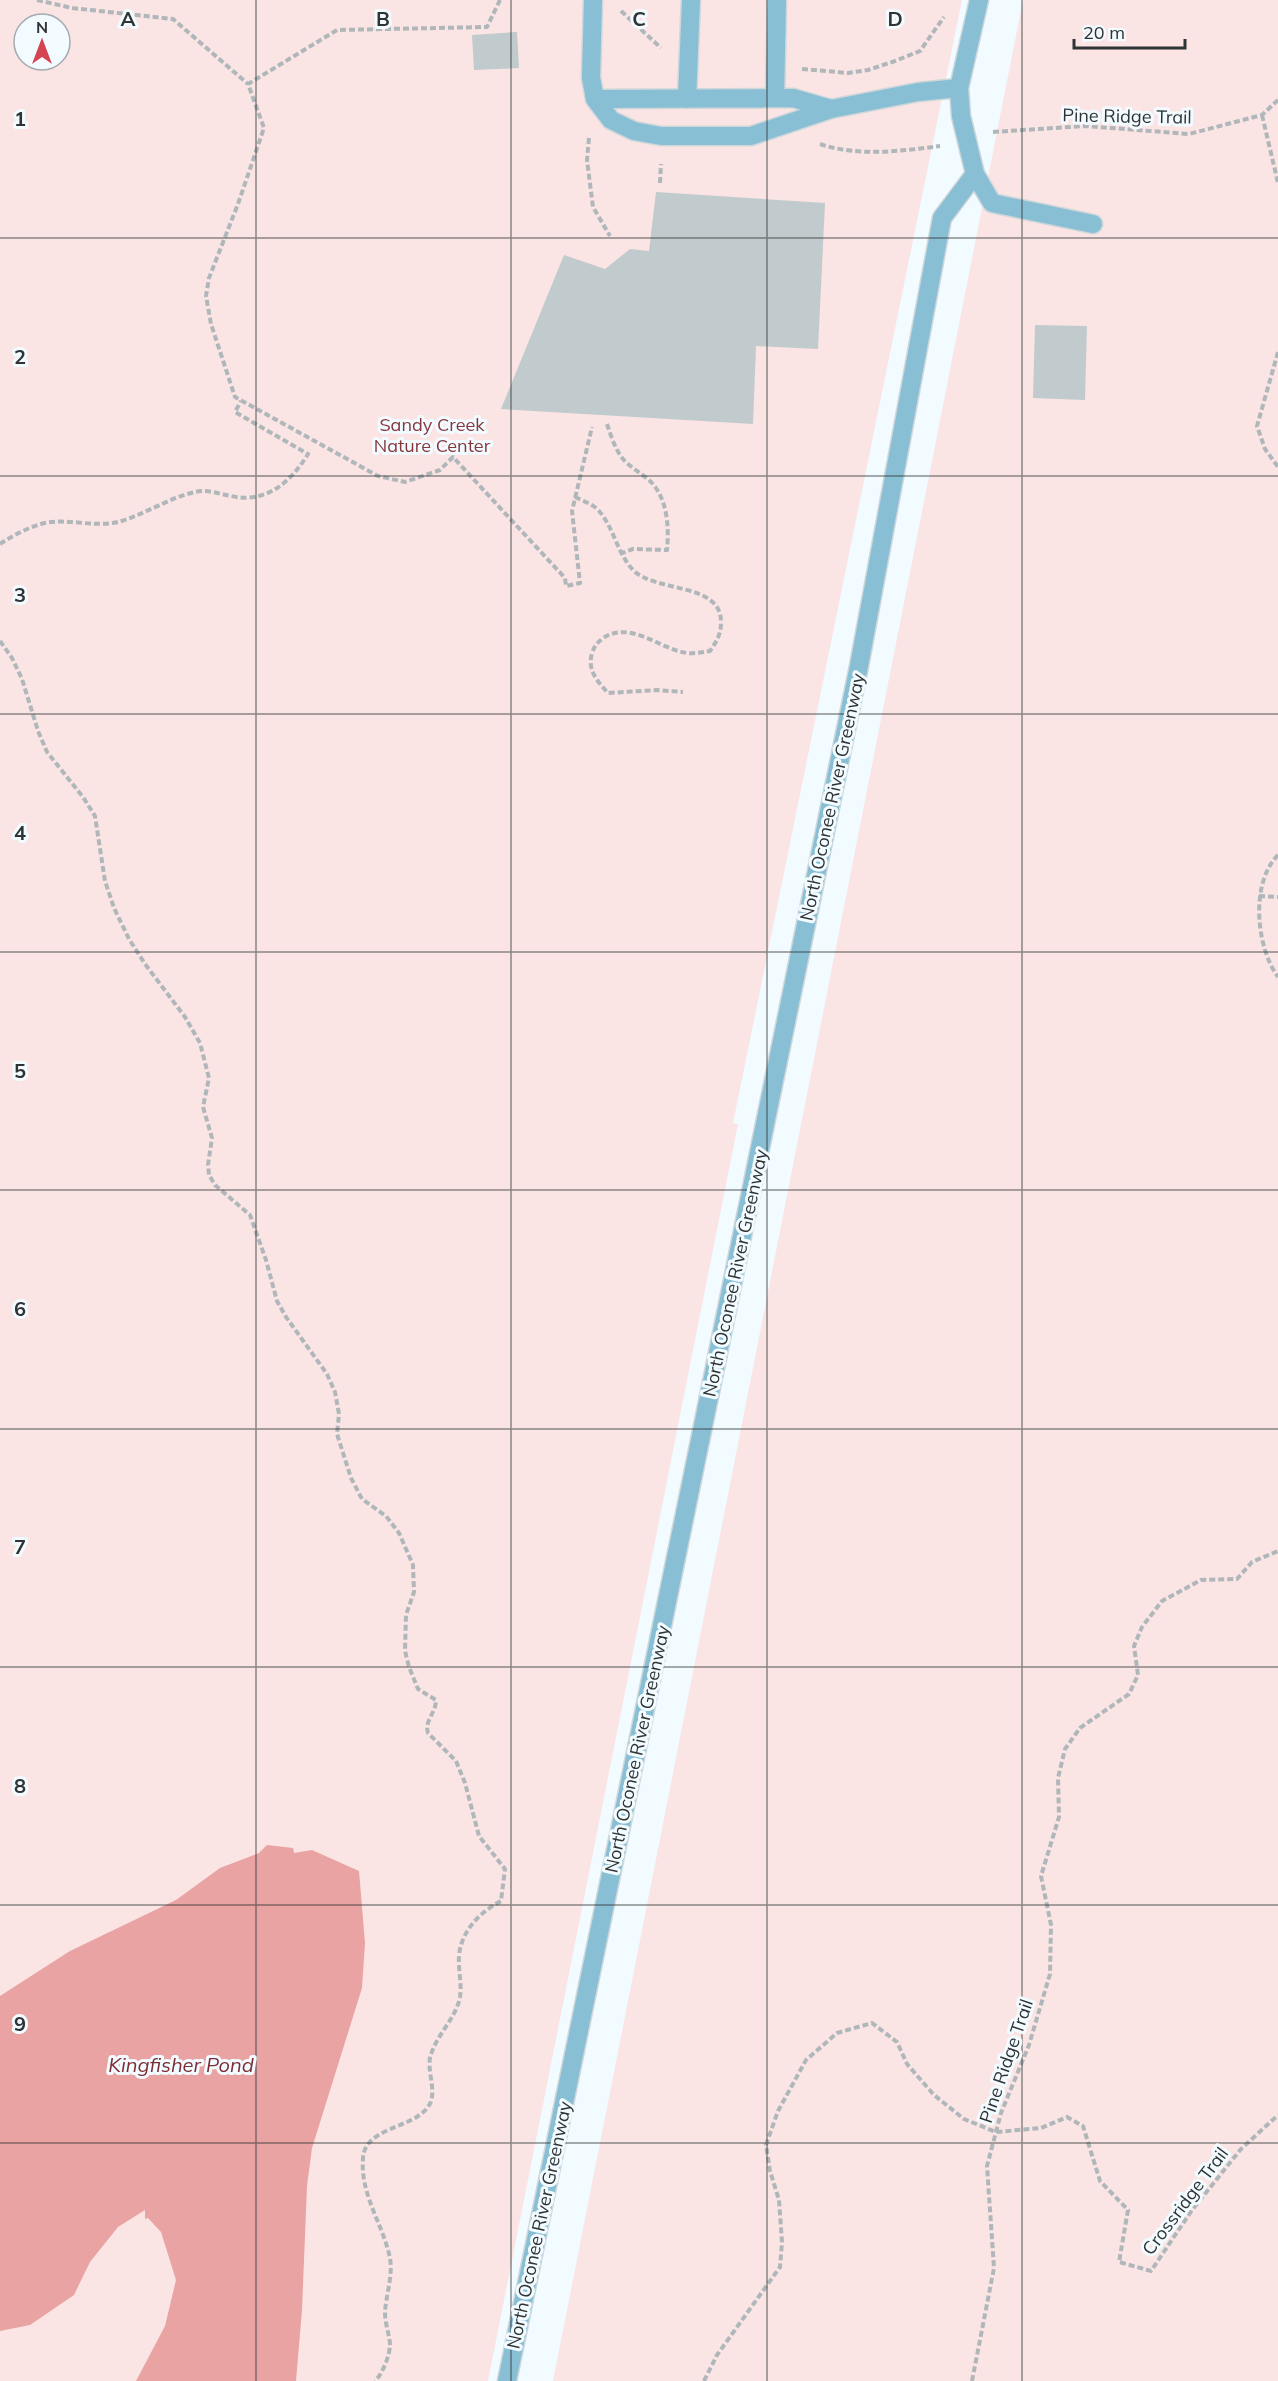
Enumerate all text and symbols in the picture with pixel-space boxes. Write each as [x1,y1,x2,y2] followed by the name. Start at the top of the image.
[121,6,136,31] text: A
[376,6,390,31] text: B
[632,6,646,31] text: C
[887,6,903,31] text: D
[12,12,72,72] north arrow
[1074,12,1185,50] scale bar
[36,17,48,37] text: N
[1083,21,1125,44] text: 20 m
[1062,103,1192,129] street label: Pine Ridge Trail
[14,106,26,131] text: 1
[14,344,26,369] text: 2
[374,413,491,457] park label: Sandy Creek Nature Center
[14,582,26,607] text: 3
[794,671,870,923] street label: North Oconee River Greenway
[14,820,26,845] text: 4
[14,1058,26,1083] text: 5
[697,1147,773,1399] street label: North Oconee River Greenway
[14,1296,26,1321] text: 6
[14,1534,26,1559] text: 7
[599,1623,675,1875] street label: North Oconee River Greenway
[14,1773,26,1798] text: 8
[974,1996,1038,2126] street label: Pine Ridge Trail
[14,2011,26,2036] text: 9
[108,2052,254,2077] water label: Kingfisher Pond
[501,2099,577,2351] street label: North Oconee River Greenway
[1137,2143,1233,2259] street label: Crossridge Trail

